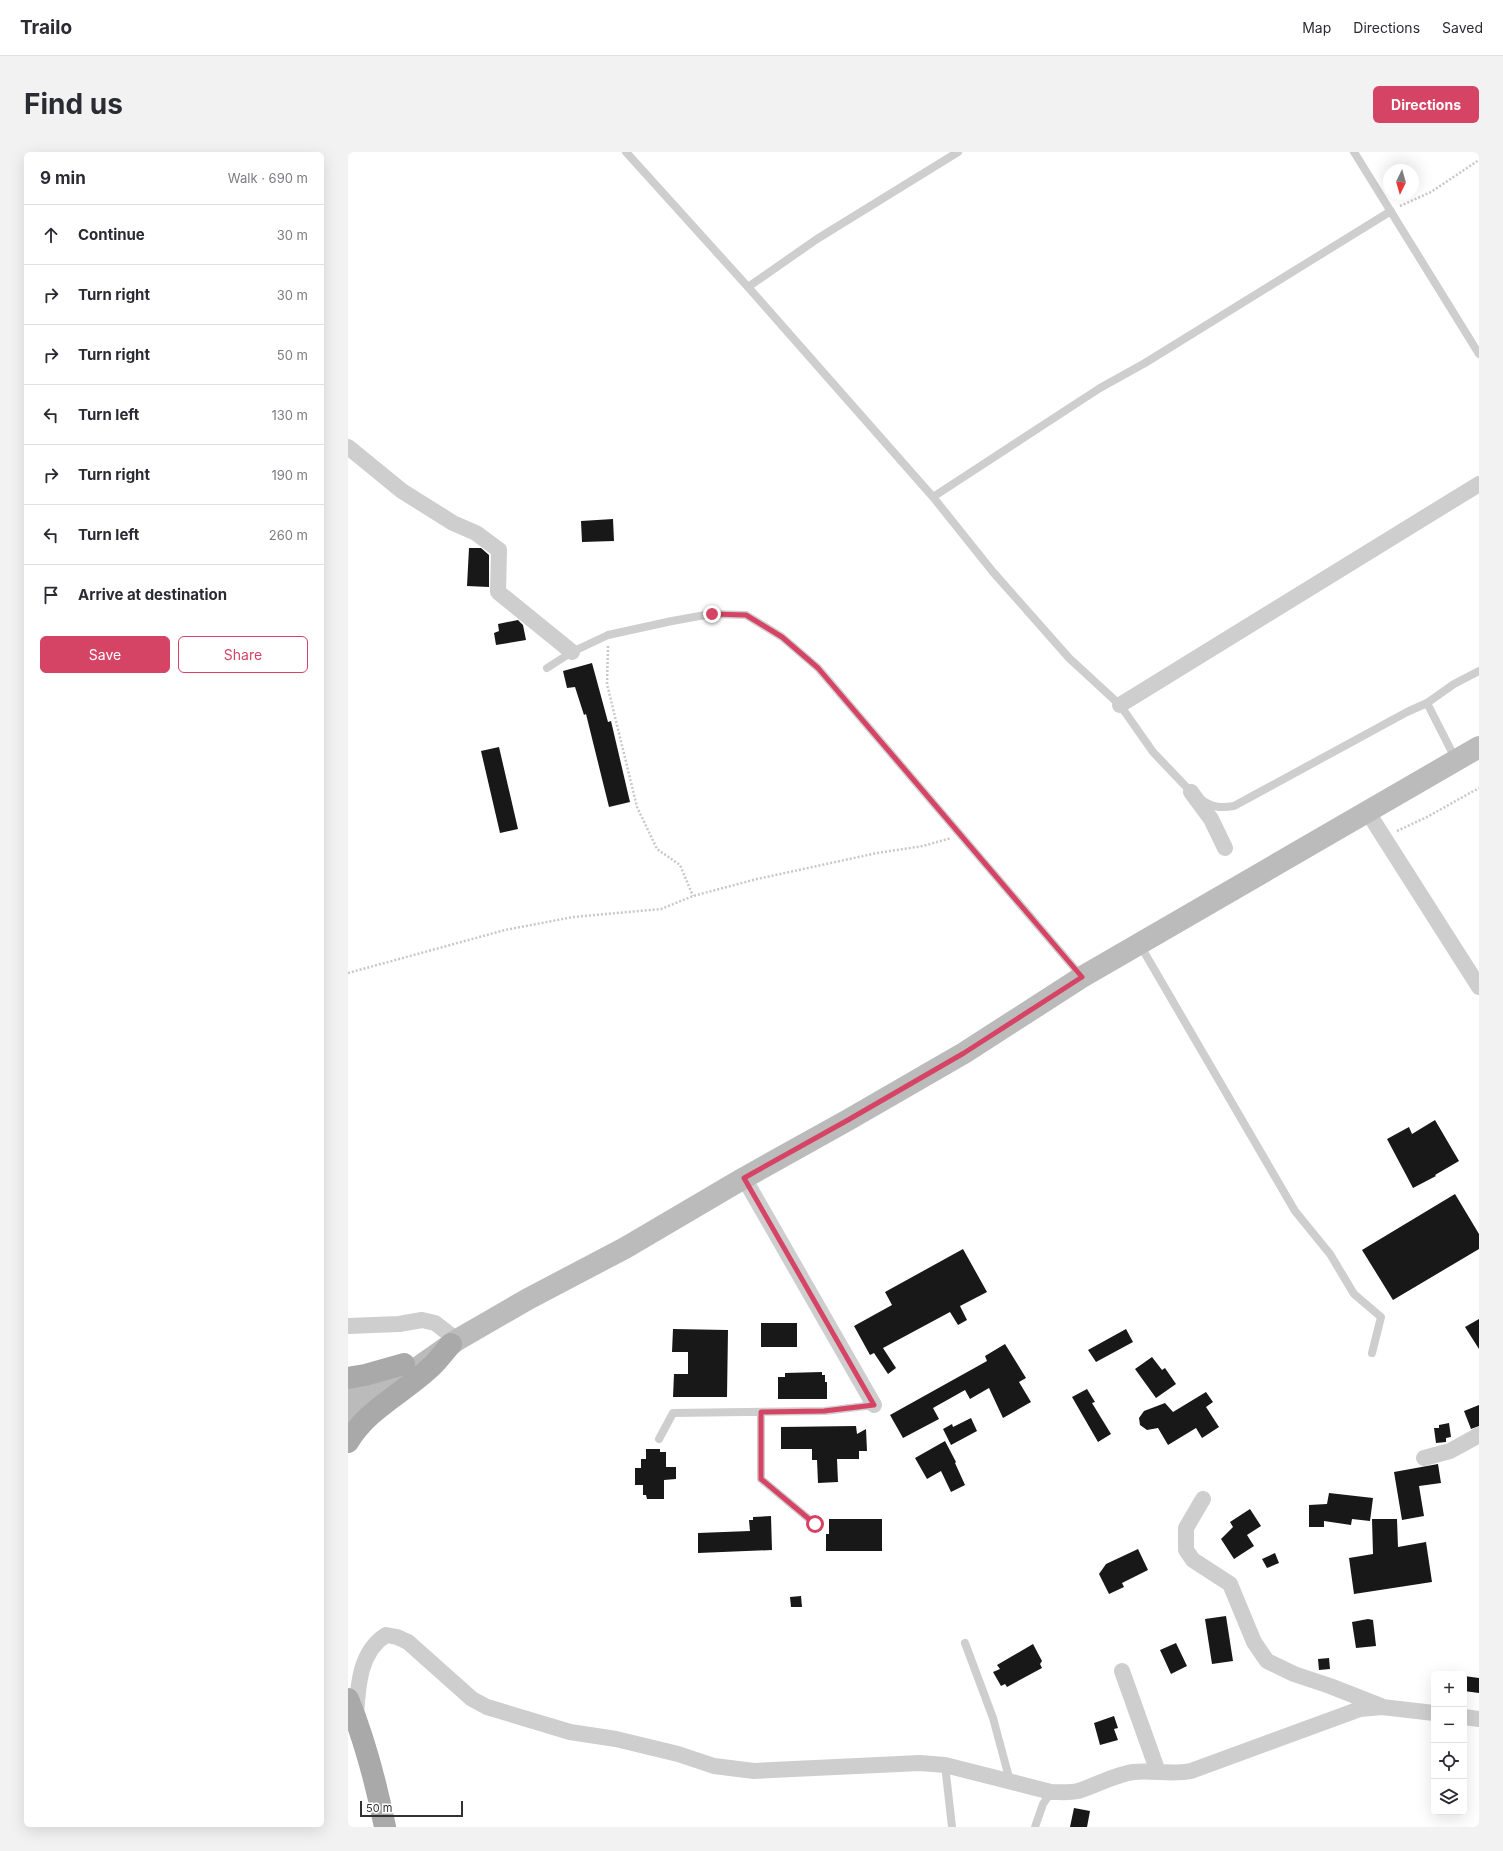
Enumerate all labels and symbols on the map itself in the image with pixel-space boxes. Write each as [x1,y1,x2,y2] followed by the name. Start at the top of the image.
[1383,164,1419,200] north arrow
[703,605,721,623] route end
[806,1515,824,1533] route start
[360,1799,463,1818] scale bar

